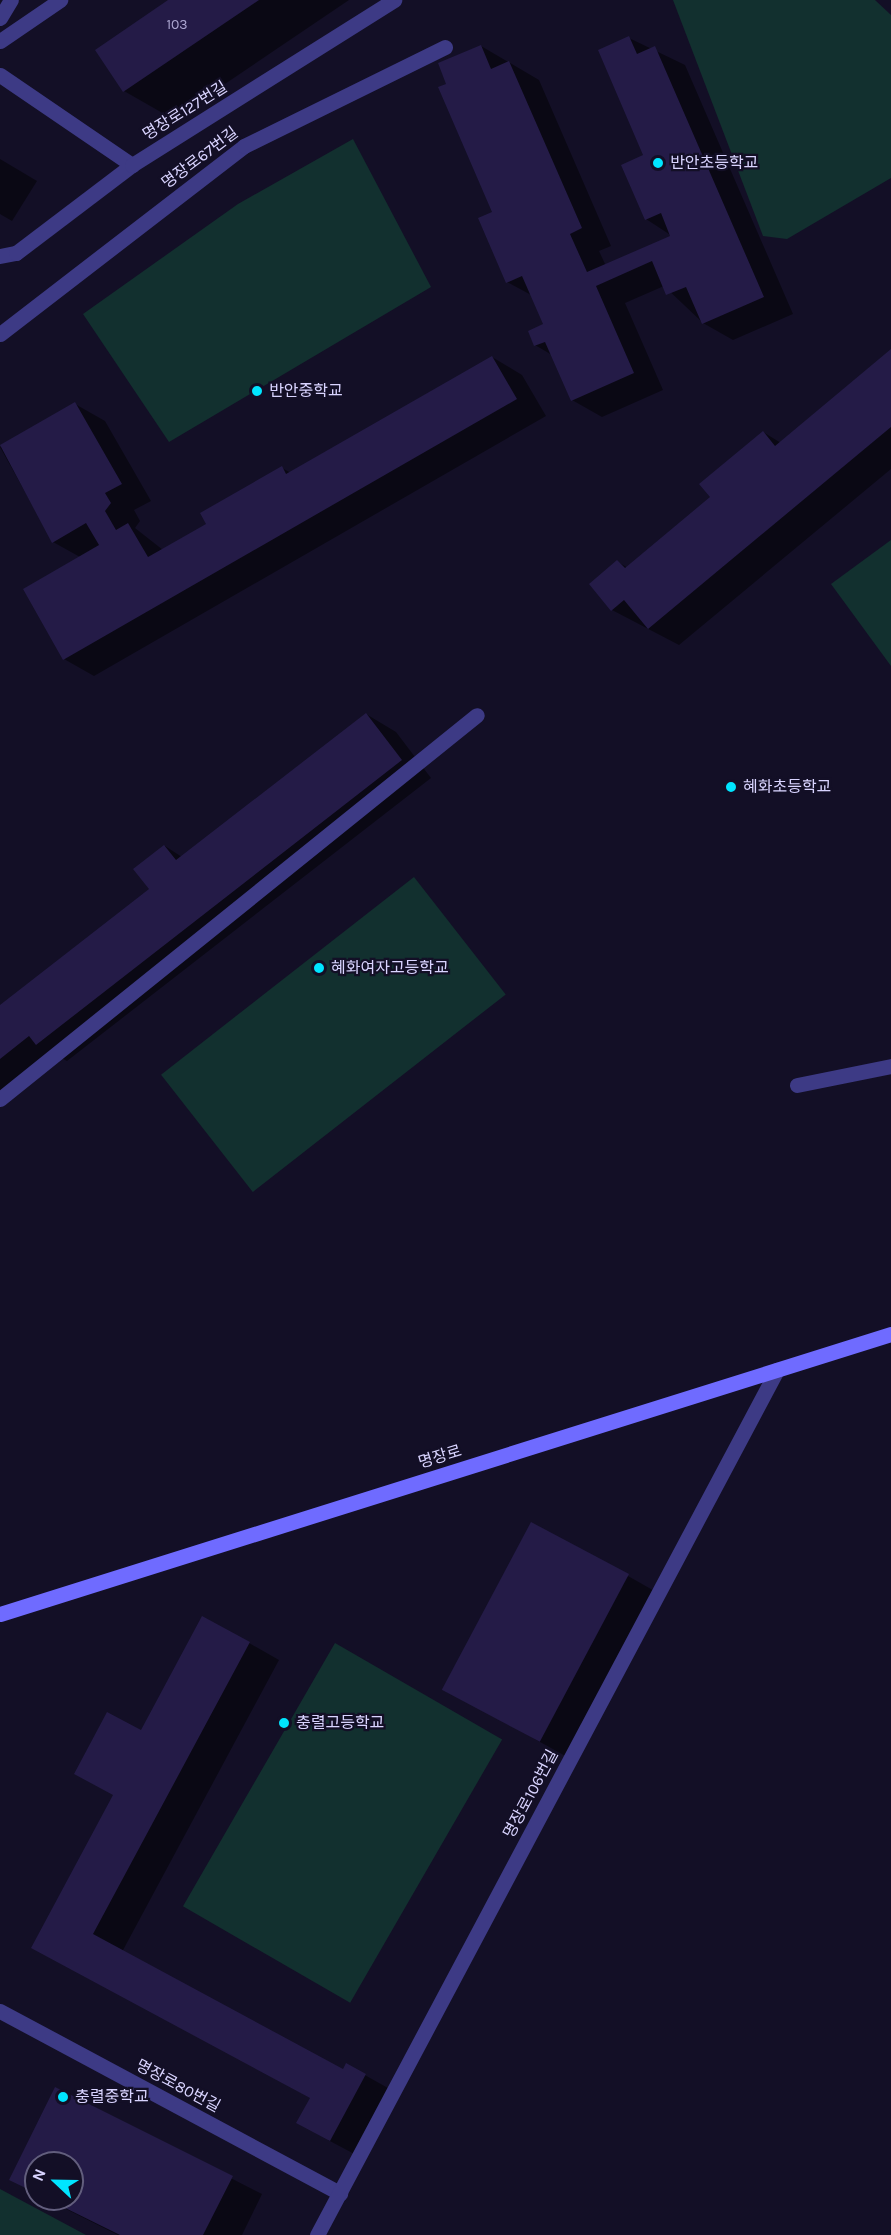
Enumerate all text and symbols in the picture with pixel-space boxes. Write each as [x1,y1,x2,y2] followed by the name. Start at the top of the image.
[166,17,188,33] house number: 103
[139,78,231,144] street label: 명장로127번길
[158,123,242,193] street label: 명장로67번길
[670,153,758,173] place label: 반안초등학교
[651,156,665,170] marker: 반안초등학교
[269,381,343,401] place label: 반안중학교
[250,384,264,398] marker: 반안중학교
[743,777,831,797] place label: 혜화초등학교
[724,780,738,794] marker: 혜화초등학교
[331,958,449,978] place label: 혜화여자고등학교
[312,961,326,975] marker: 혜화여자고등학교
[416,1441,464,1473] street label: 명장로
[296,1713,384,1733] place label: 충렬고등학교
[277,1716,291,1730] marker: 충렬고등학교
[500,1746,562,1842] street label: 명장로106번길
[132,2056,224,2116] street label: 명장로80번길
[75,2087,149,2107] place label: 충렬중학교
[56,2090,70,2104] marker: 충렬중학교
[24,2151,84,2211] north arrow
[28,2166,50,2184] text: N

